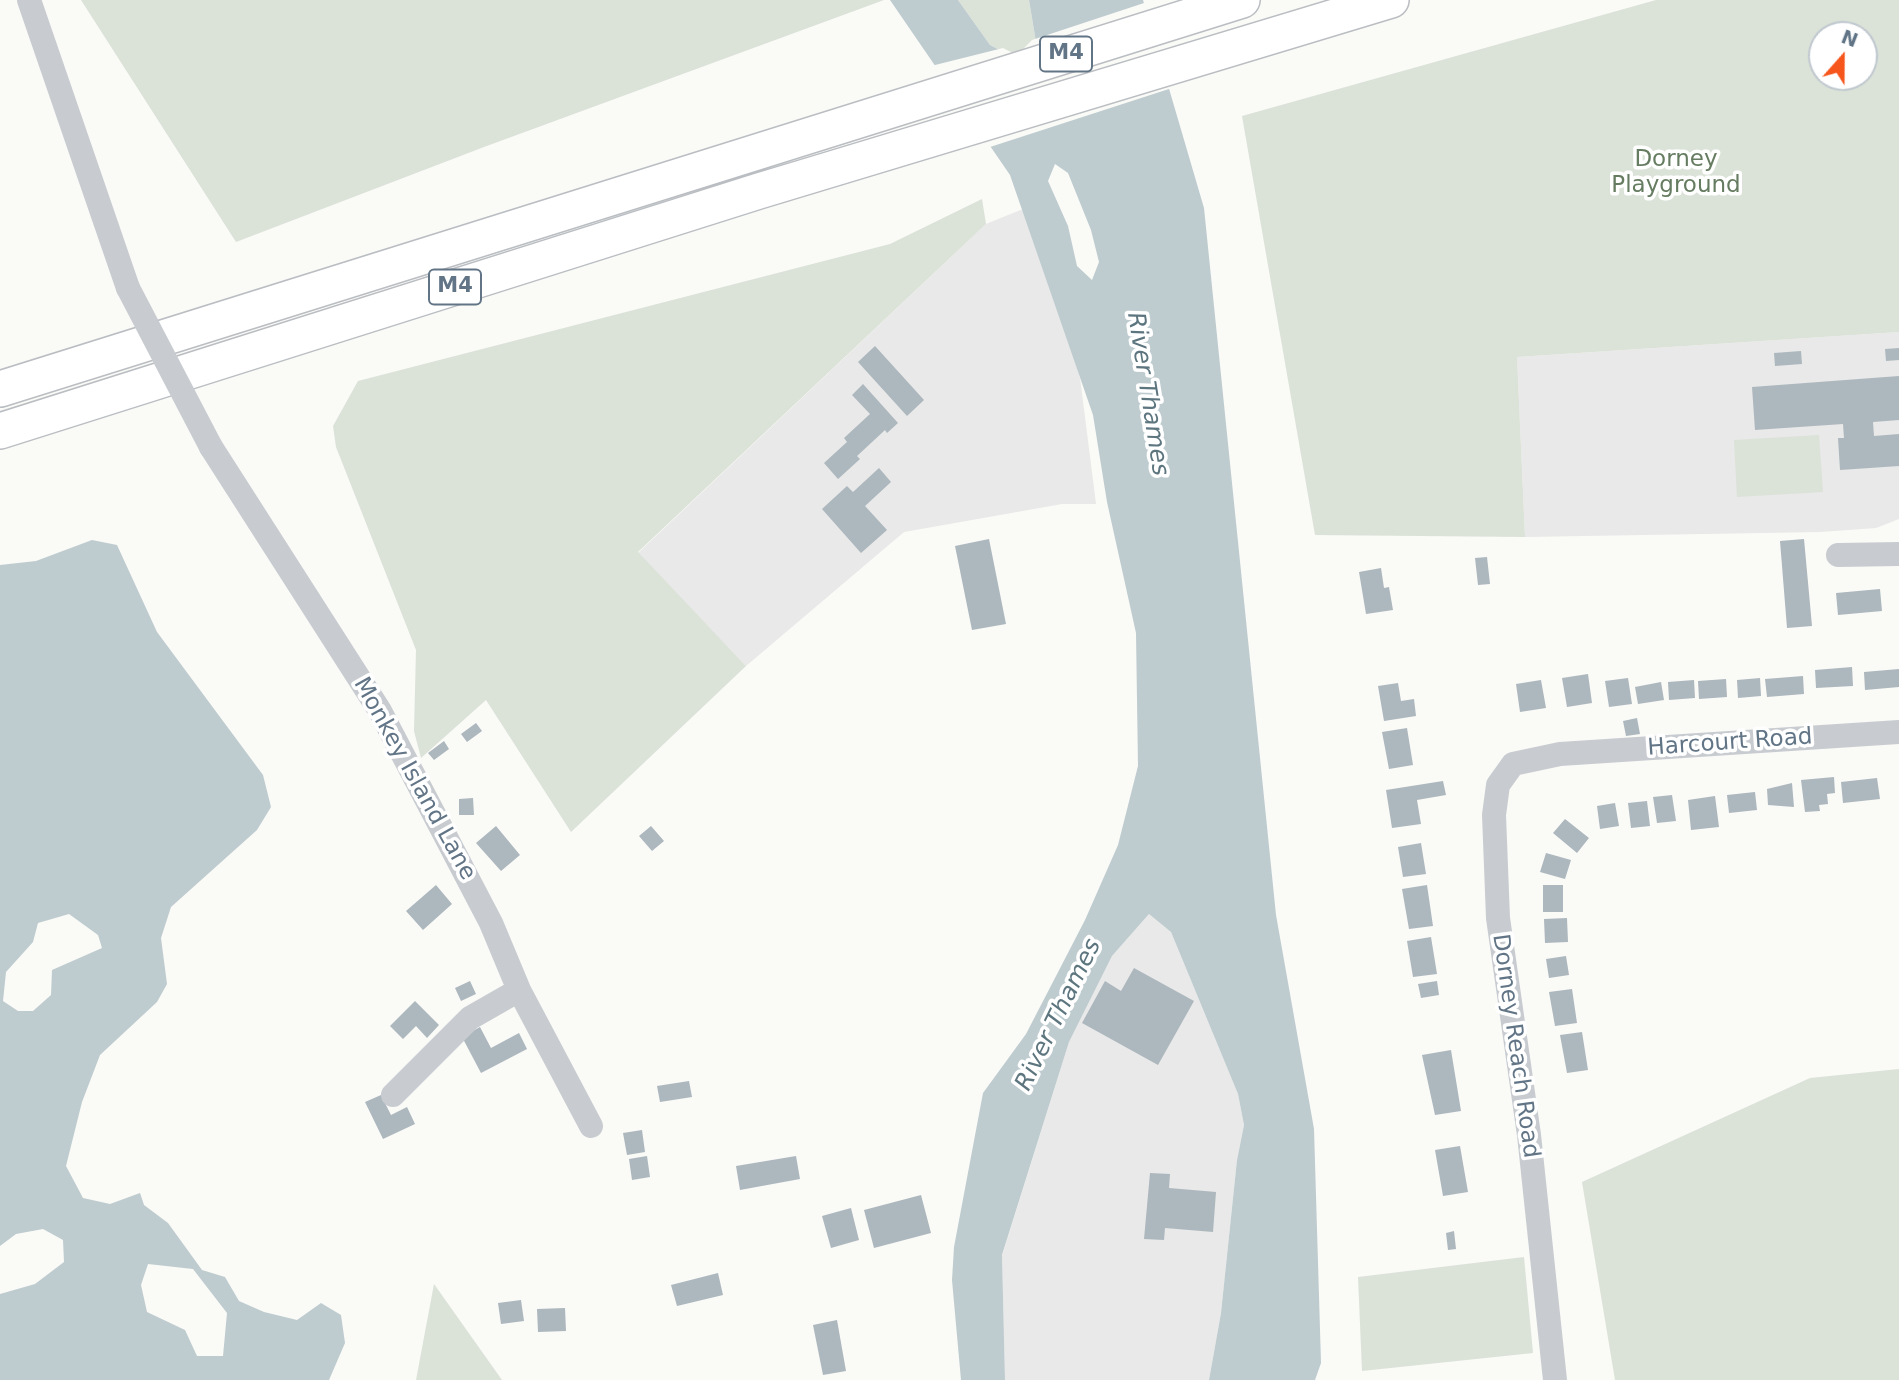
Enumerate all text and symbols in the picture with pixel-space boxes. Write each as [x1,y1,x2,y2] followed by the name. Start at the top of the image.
[1808,21,1878,91] north arrow
[1838,25,1861,51] text: N
[1040,36,1092,72] road number: M4
[1611,146,1741,200] park label: Dorney Playground
[429,270,481,304] road number: M4
[1120,310,1174,478] water label: River Thames
[347,673,481,885] street label: Monkey Island Lane
[1647,723,1813,763] street label: Harcourt Road
[1486,932,1544,1160] street label: Dorney Reach Road
[1010,935,1108,1095] water label: River Thames

